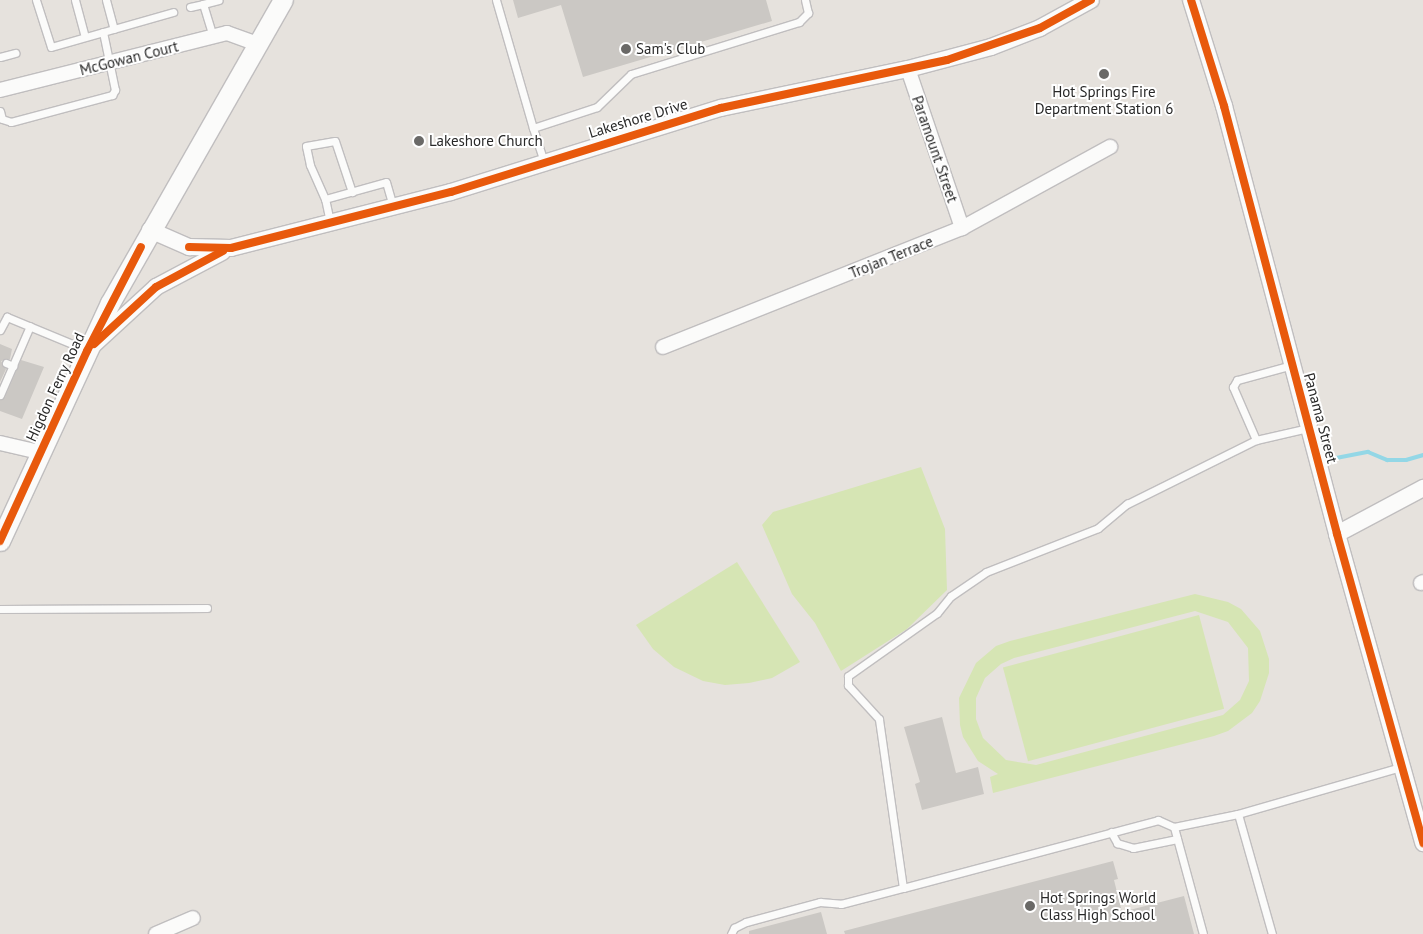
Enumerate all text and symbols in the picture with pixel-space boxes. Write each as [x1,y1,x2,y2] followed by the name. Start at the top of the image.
[78,37,180,79] street label: McGowan Court
[636,40,705,58] place label: Sam's Club
[620,43,632,55] marker: Sam's Club
[1098,68,1110,80] marker: Hot Springs Fire Department Station 6
[1035,82,1173,117] place label: Hot Springs Fire Department Station 6
[908,93,962,205] street label: Paramount Street
[586,94,690,142] street label: Lakeshore Drive
[429,132,543,150] place label: Lakeshore Church
[413,135,425,147] marker: Lakeshore Church
[846,232,936,282] street label: Trojan Terrace
[22,329,88,445] street label: Higdon Ferry Road
[1300,371,1342,465] street label: Panama Street
[1040,888,1156,923] place label: Hot Springs World Class High School
[1024,900,1036,912] marker: Hot Springs World Class High School

